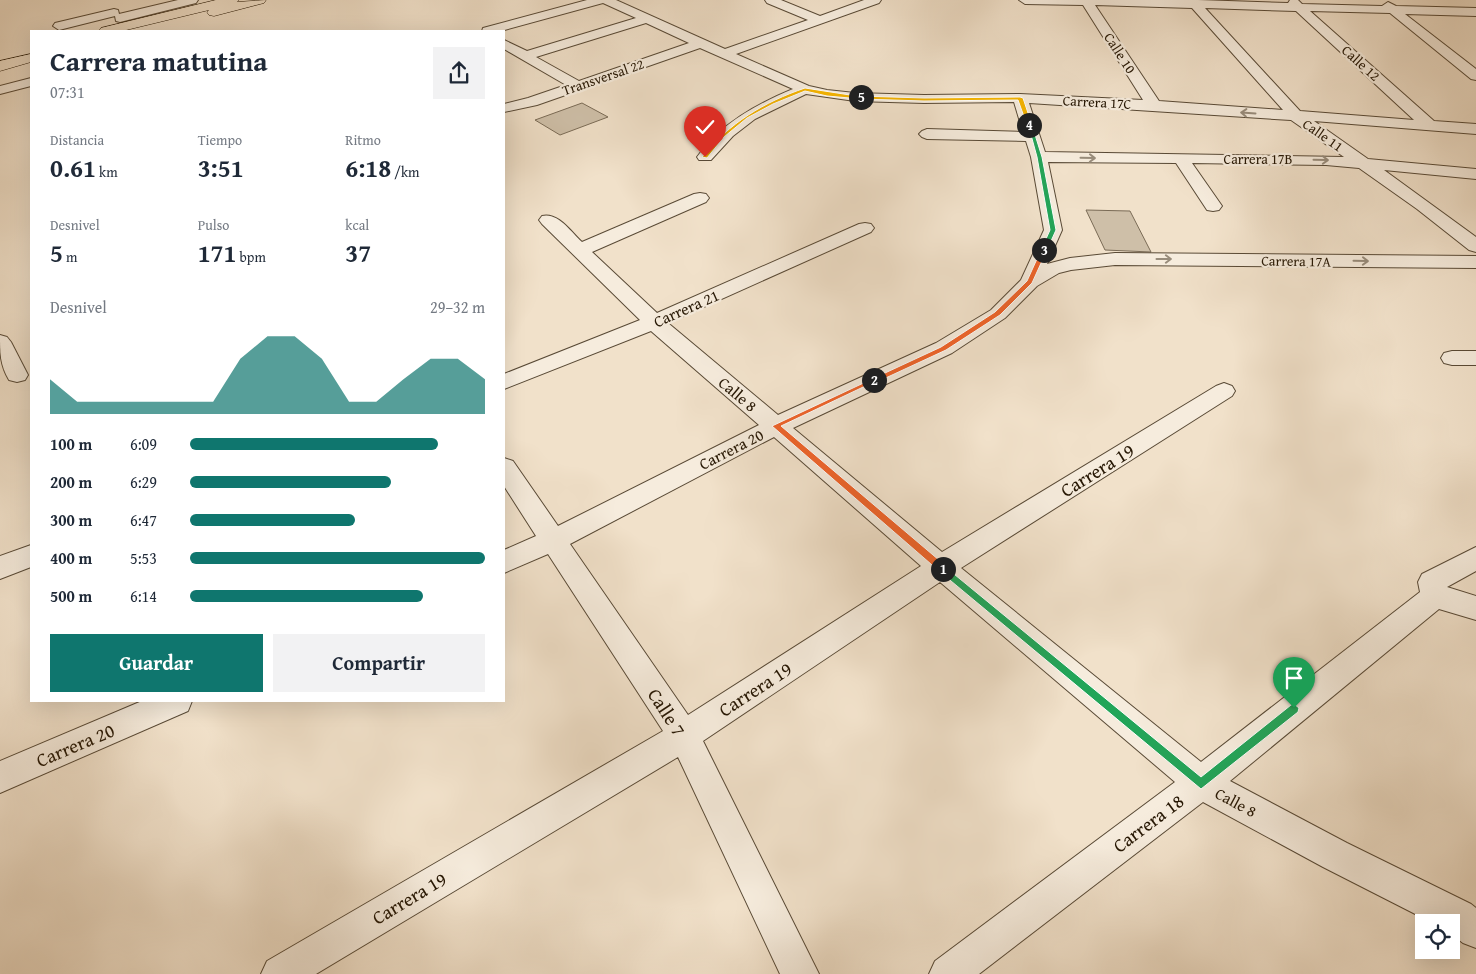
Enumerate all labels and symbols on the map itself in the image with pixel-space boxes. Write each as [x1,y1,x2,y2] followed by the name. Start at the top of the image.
[1099,29,1141,78] street label: Calle 10
[1338,40,1384,86] street label: Calle 12
[559,54,647,100] street label: Transversal 22
[848,84,874,110] pin: 5
[1062,90,1132,114] street label: Carrera 17C
[684,106,726,157] pin
[1240,108,1256,117] one-way arrow
[1016,112,1042,138] pin: 4
[1299,114,1347,156] street label: Calle 11
[1224,149,1292,169] street label: Carrera 17B
[1080,153,1096,163] one-way arrow
[1312,155,1328,165] one-way arrow
[1032,238,1056,262] pin: 3
[1261,250,1331,272] street label: Carrera 17A
[1156,255,1172,264] one-way arrow
[1353,256,1369,266] one-way arrow
[649,283,723,333] street label: Carrera 21
[862,368,886,392] pin: 2
[713,371,763,418] street label: Calle 8
[695,422,768,476] street label: Carrera 20
[1055,436,1139,504] street label: Carrera 19
[930,556,956,582] pin: 1
[713,655,797,723] street label: Carrera 19
[1273,657,1315,708] pin
[641,682,693,742] street label: Calle 7
[31,716,119,774] street label: Carrera 20
[1211,781,1261,823] street label: Calle 8
[1107,787,1189,859] street label: Carrera 18
[366,865,452,931] street label: Carrera 19

